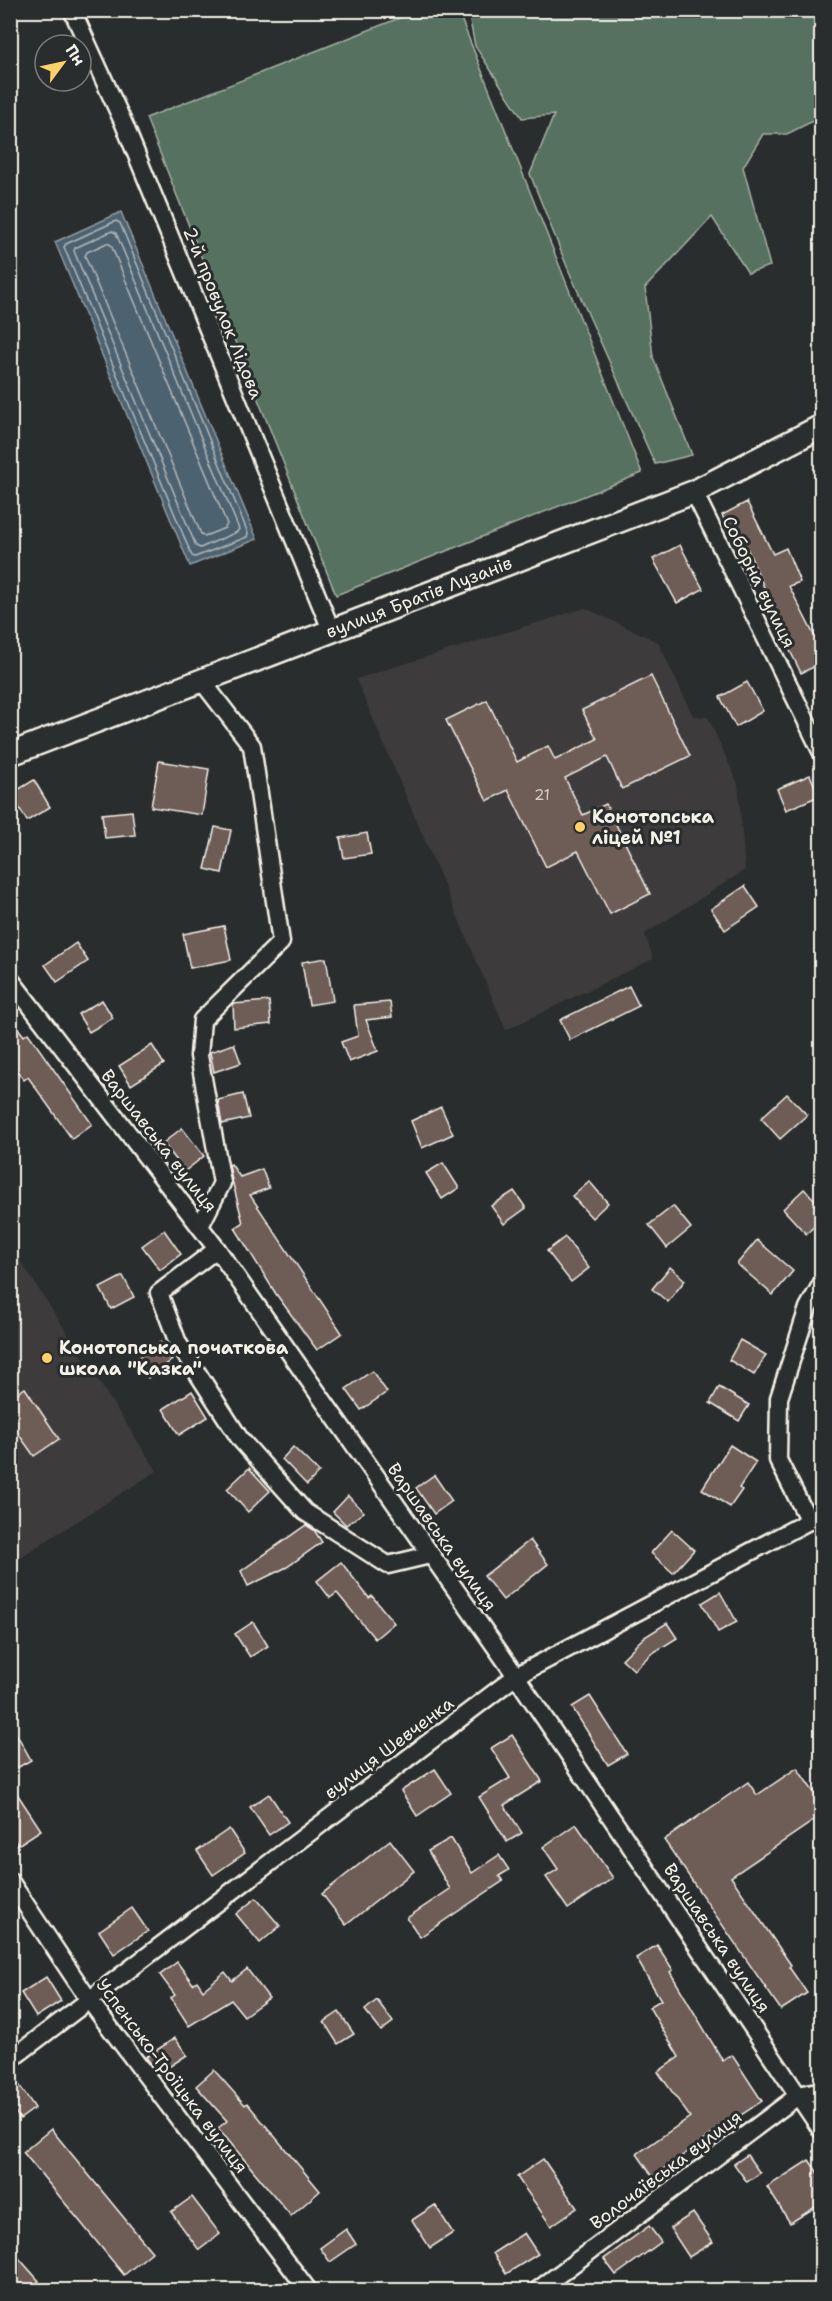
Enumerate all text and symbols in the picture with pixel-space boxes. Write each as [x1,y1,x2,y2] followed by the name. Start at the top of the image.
[33,33,93,93] north arrow
[61,41,90,70] text: Пн
[177,223,269,403] street label: 2-й провулок Лідова
[717,512,801,652] street label: Соборна вулиця
[322,551,516,644] street label: вулиця Братів Лузанів
[534,785,550,805] house number: 21
[592,805,715,850] place label: Конотопська ліцей №1
[573,820,587,834] marker: Конотопська ліцей №1
[96,1064,222,1218] street label: Варшавська вулиця
[59,1336,289,1381] place label: Конотопська початкова школа "Казка"
[40,1351,54,1365] marker: Конотопська початкова школа "Казка"
[382,1458,502,1616] street label: Варшавська вулиця
[319,1691,459,1805] street label: вулиця Шевченка
[658,1859,776,2017] street label: Варшавська вулиця
[91,1974,253,2178] street label: Успенсько-Троїцька вулиця
[585,2105,747,2235] street label: Волочаївська вулиця

